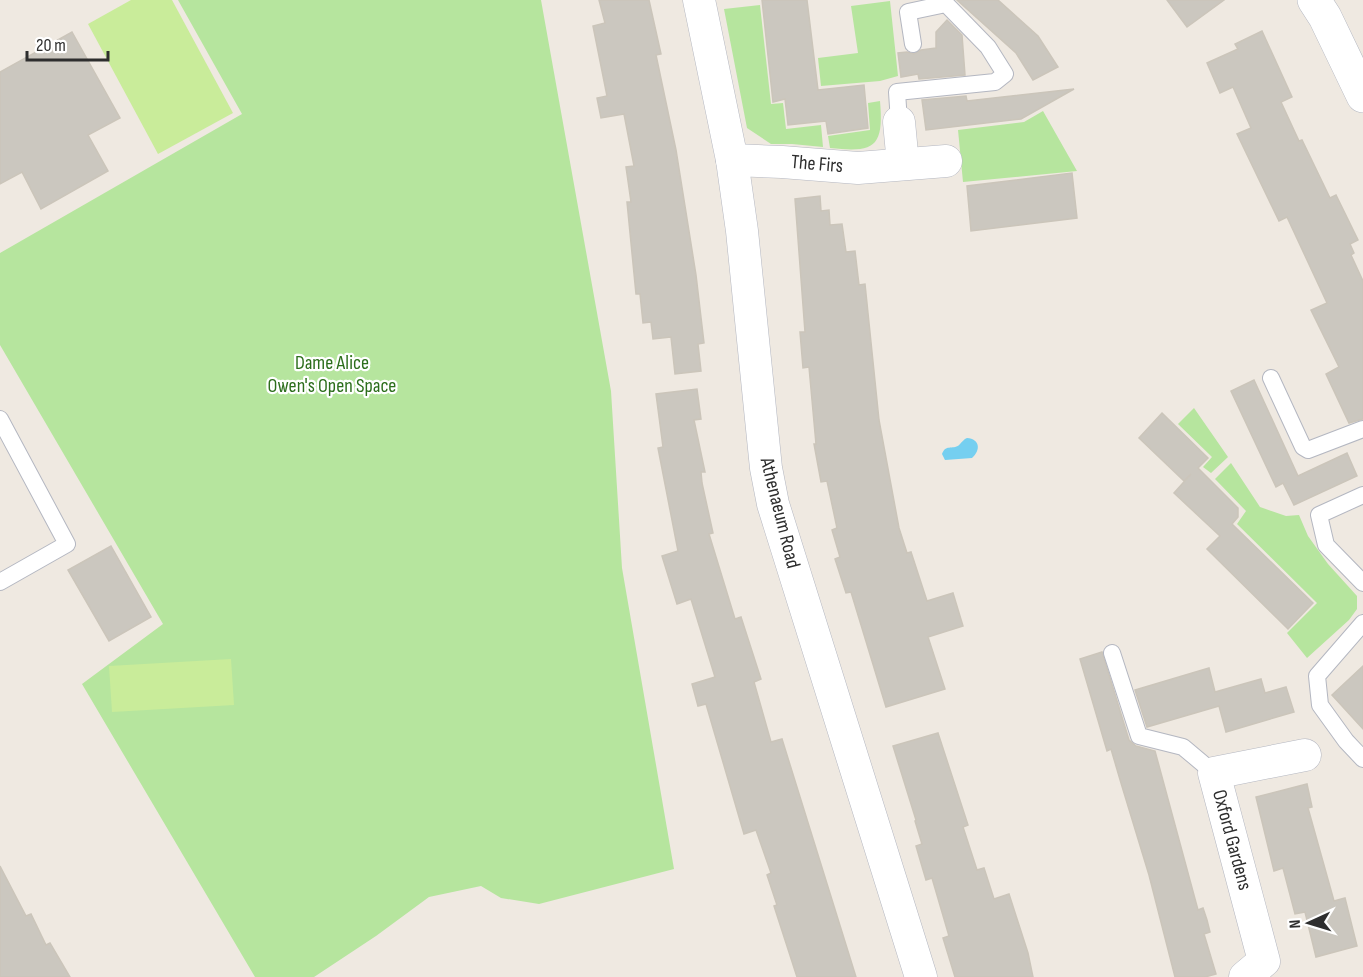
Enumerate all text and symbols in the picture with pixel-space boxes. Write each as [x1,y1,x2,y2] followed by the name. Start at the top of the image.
[27,24,108,62] scale bar
[36,35,66,56] text: 20 m
[790,150,844,178] street label: The Firs
[268,351,396,398] park label: Dame Alice Owen's Open Space
[754,454,805,571] street label: Athenaeum Road
[1207,787,1257,893] street label: Oxford Gardens
[1279,893,1339,953] north arrow
[1286,919,1305,929] text: N

